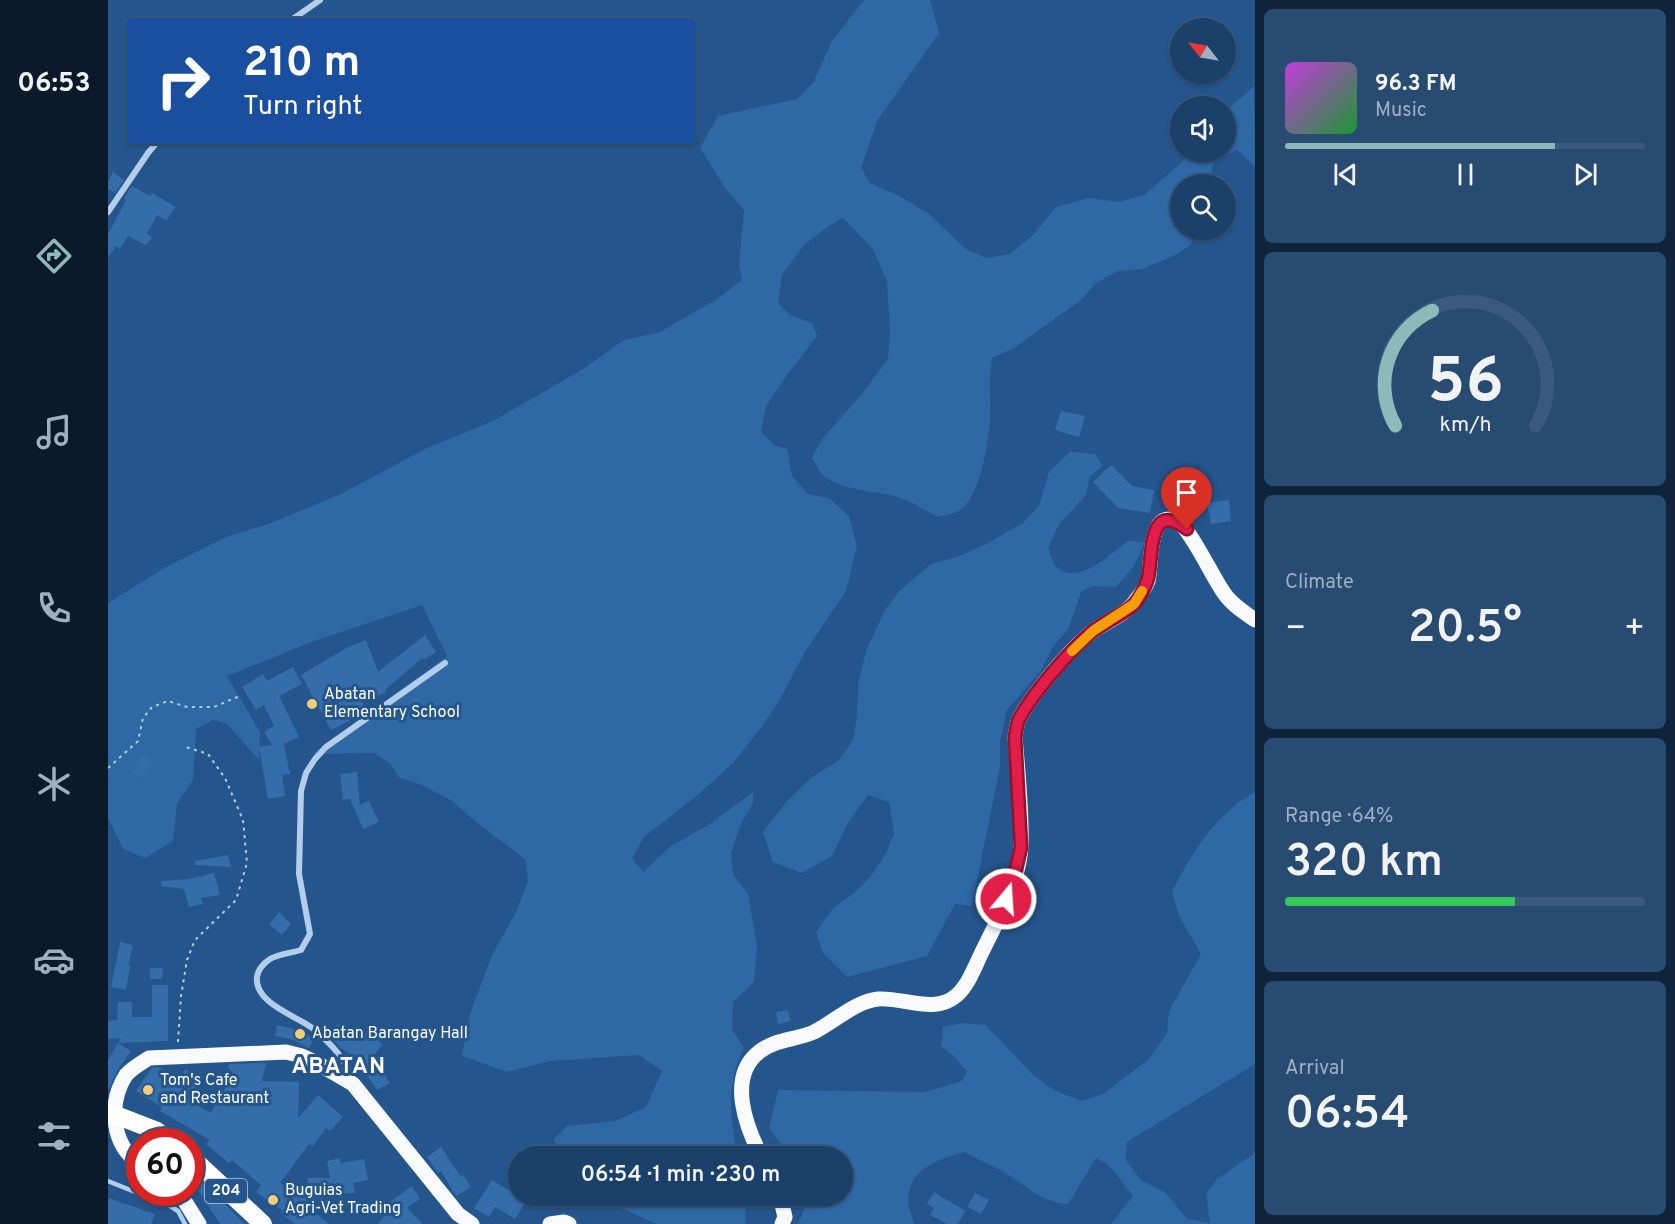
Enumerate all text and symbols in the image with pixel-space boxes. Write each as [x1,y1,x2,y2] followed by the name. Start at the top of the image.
[1170,18,1236,84] north arrow
[1170,18,1236,240] map controls
[243,38,360,91] text: 210 m
[144,42,222,120] icon: right
[17,67,91,101] text: 06:53
[1375,71,1457,98] text: 96.3 FM
[243,90,362,124] text: Turn right
[1170,96,1236,162] button: sound
[1375,98,1427,124] text: Music
[1329,158,1362,191] icon: previous
[1449,158,1482,191] icon: pause
[1569,158,1602,191] icon: next
[1170,174,1236,240] button: search
[33,235,75,277] icon: directions
[1427,345,1503,424] text: 56
[33,411,75,453] icon: music
[1439,412,1491,439] text: km/h
[1161,467,1212,529] pin
[1170,476,1203,509] icon: arrive
[1285,570,1354,596] text: Climate
[33,587,75,629] icon: phone
[1408,601,1522,658] text: 20.5°
[1285,609,1306,651] text: −
[1624,609,1645,651] text: +
[324,685,460,723] place label: Abatan Elementary School
[305,697,319,711] marker: Abatan Elementary School
[33,763,75,805] icon: climate
[1285,804,1394,830] text: Range · 64%
[1285,835,1443,892] text: 320 km
[974,867,1038,931] position arrow
[33,939,75,981] icon: car
[312,1024,468,1044] place label: Abatan Barangay Hall
[293,1027,307,1041] marker: Abatan Barangay Hall
[292,1054,386,1081] district label: ABATAN
[1285,1056,1345,1082] text: Arrival
[160,1071,269,1109] place label: Tom's Cafe and Restaurant
[141,1083,155,1097] marker: Tom's Cafe and Restaurant
[1285,1087,1410,1144] text: 06:54
[33,1115,75,1157] icon: filters
[126,1128,204,1206] speed limit sign: 60
[581,1162,780,1189] text: 06:54 · 1 min · 230 m
[205,1179,247,1203] road number: 204
[285,1181,401,1219] place label: Buguias Agri-Vet Trading
[266,1193,280,1207] marker: Buguias Agri-Vet Trading

